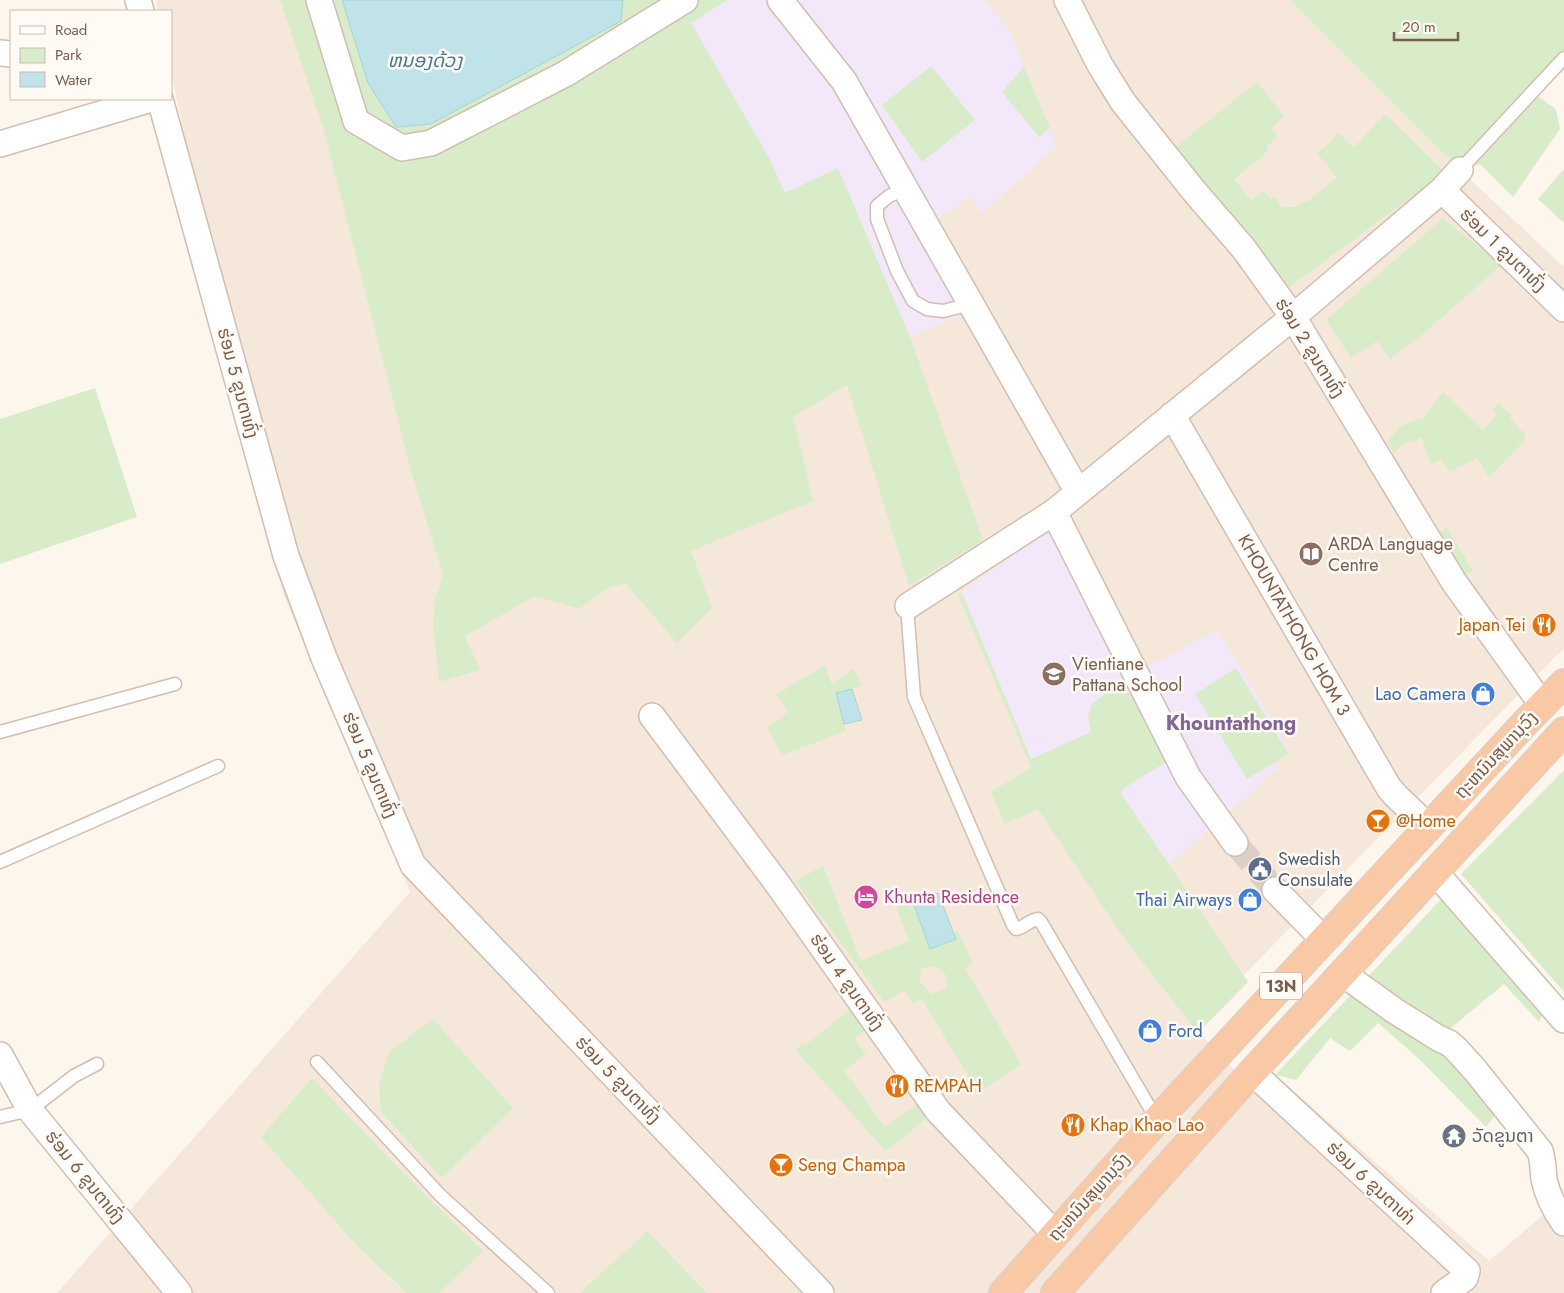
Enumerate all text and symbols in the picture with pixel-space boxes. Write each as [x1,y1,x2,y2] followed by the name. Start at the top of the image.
[10,10,172,100] legend
[1394,10,1458,42] scale bar
[1402,16,1436,38] text: 20 m
[55,19,87,41] text: Road
[55,44,82,66] text: Park
[388,47,463,74] water label: ຫນອງດ້ວງ
[55,69,93,91] text: Water
[1454,202,1552,298] street label: ຮ່ອມ 1 ຂູນຕາທົ່ງ
[1269,293,1351,403] street label: ຮ່ອມ 2 ຂູນຕາທົ່ງ
[211,325,265,441] street label: ຮ່ອມ 5 ຂູນຕາທົ່ງ
[1231,530,1357,721] street label: KHOUNTATHONG HOM 3
[1328,531,1453,578] place label: ARDA Language Centre
[1298,541,1324,567] library icon: ARDA Language Centre
[1457,612,1526,638] place label: Japan Tei
[1531,612,1557,638] restaurant icon: Japan Tei
[1072,651,1183,698] place label: Vientiane Pattana School
[1041,661,1067,687] school or university icon: Vientiane Pattana School
[1375,681,1466,707] place label: Lao Camera
[1470,681,1496,707] shop icon: Lao Camera
[1448,705,1544,805] street label: ຖະຫນົນສຸພານຸວົງ
[336,708,404,822] street label: ຮ່ອມ 5 ຂູນຕາທົ່ງ
[1166,709,1296,738] district label: Khountathong
[1365,808,1391,834] bar icon: @Home
[1396,808,1456,834] place label: @Home
[1278,846,1353,893] place label: Swedish Consulate
[1247,856,1273,882] public building icon: Swedish Consulate
[853,884,879,910] hotel icon: Khunta Residence
[884,884,1019,910] place label: Khunta Residence
[1136,887,1232,913] place label: Thai Airways
[1237,887,1263,913] shop icon: Thai Airways
[804,928,890,1036] street label: ຮ່ອມ 4 ຂູນຕາທົ່ງ
[1260,972,1302,999] road number: 13N
[1137,1018,1163,1044] shop icon: Ford
[1168,1018,1203,1044] place label: Ford
[569,1030,667,1130] street label: ຮ່ອມ 5 ຂູນຕາທົ່ງ
[884,1073,910,1099] restaurant icon: REMPAH
[914,1073,982,1099] place label: REMPAH
[1060,1112,1086,1138] restaurant icon: Khap Khao Lao
[1090,1112,1204,1138] place label: Khap Khao Lao
[1441,1123,1467,1149] temple icon: ວັດຂູນຕາ
[1472,1123,1534,1149] place label: ວັດຂູນຕາ
[39,1125,131,1229] street label: ຮ່ອມ 6 ຂູນຕາທົ່ງ
[1321,1135,1421,1231] street label: ຮ່ອມ 6 ຂູນຕາທ່າ
[1042,1147,1136,1247] street label: ຖະຫນົນສຸພານຸວົງ
[768,1152,794,1178] bar icon: Seng Champa
[798,1152,906,1178] place label: Seng Champa

